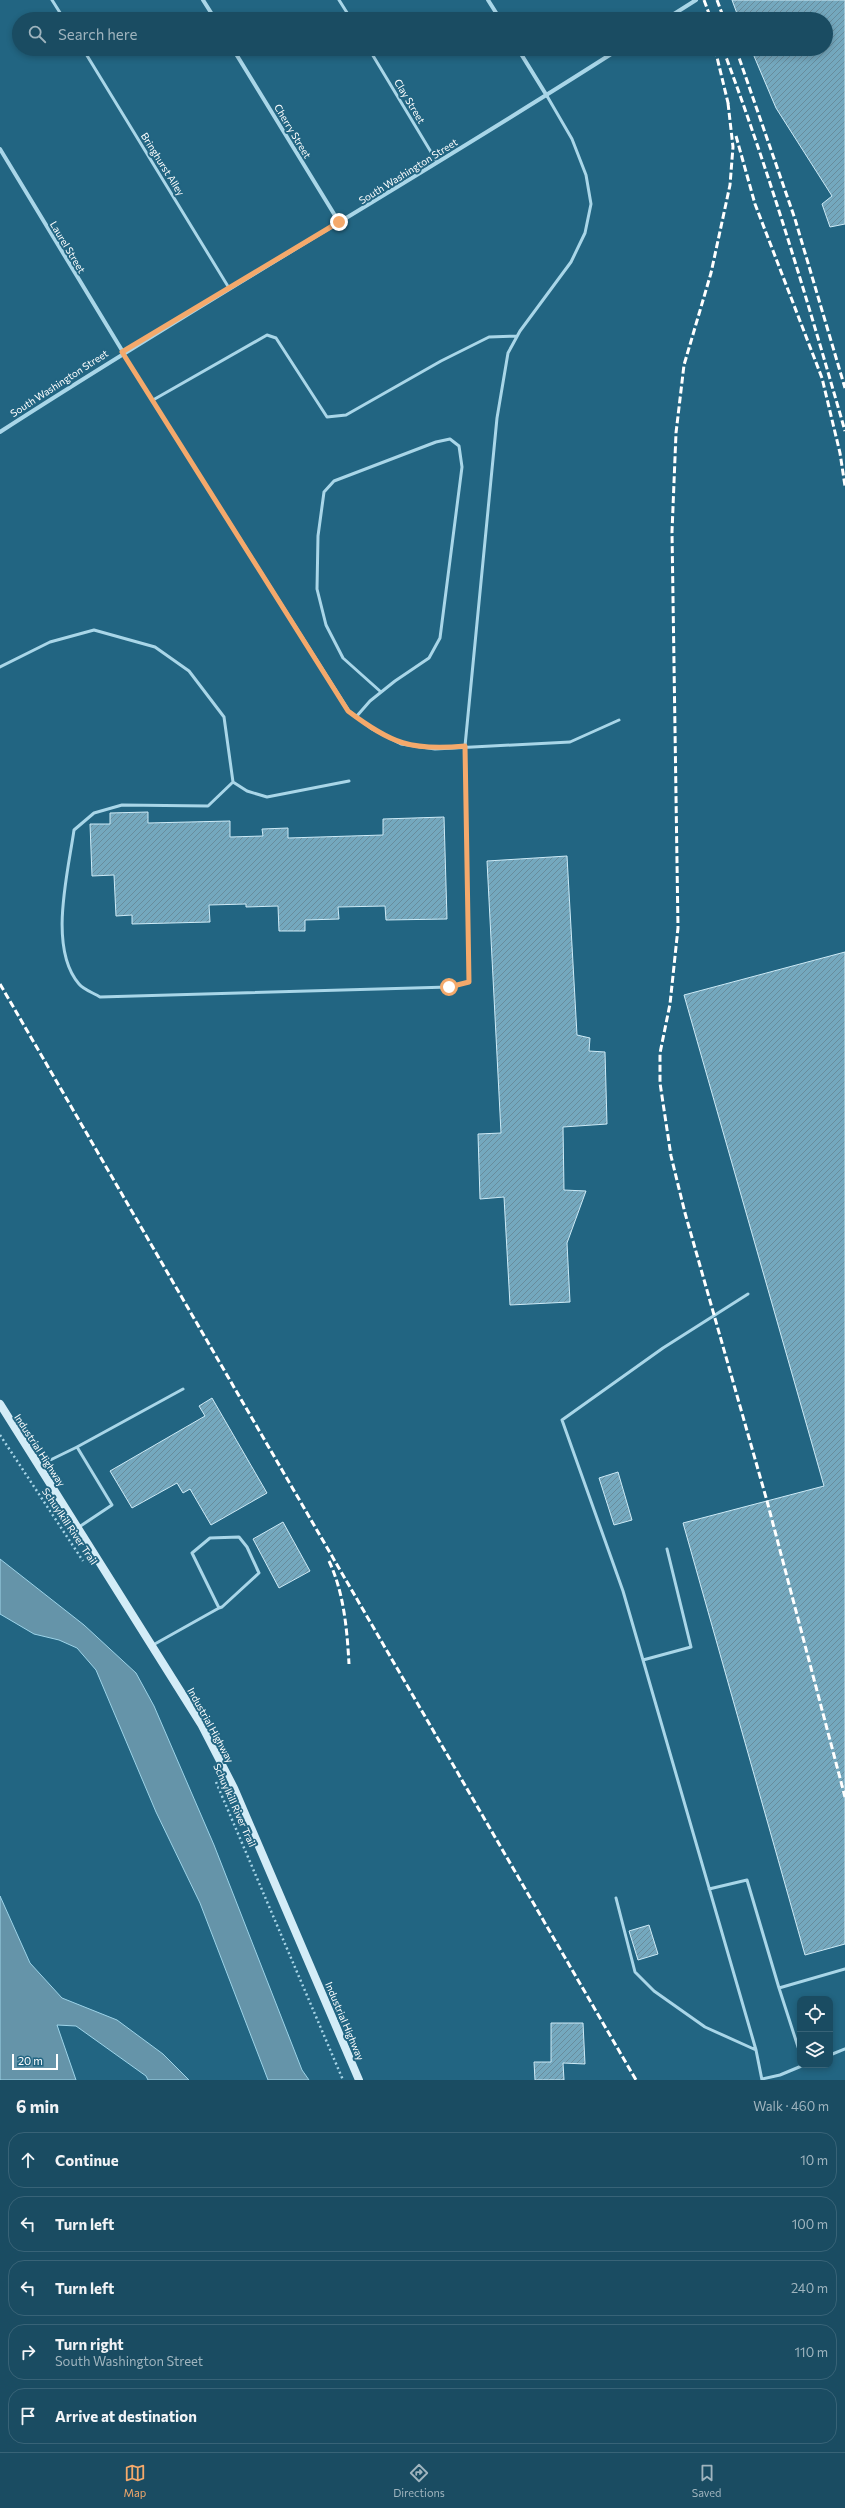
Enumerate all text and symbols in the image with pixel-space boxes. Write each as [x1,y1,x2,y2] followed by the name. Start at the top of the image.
[12,12,833,56] search box
[26,23,48,45] icon: search
[58,25,137,43] text: Search here
[392,77,428,125] street label: Clay Street
[272,102,314,160] street label: Cherry Street
[139,130,187,198] street label: Bringhurst Alley
[356,136,460,206] street label: South Washington Street
[330,213,348,231] route end
[48,219,88,275] street label: Laurel Street
[8,347,110,419] street label: South Washington Street
[440,978,458,996] route start
[12,1411,68,1489] street label: Industrial Highway
[40,1485,100,1567] street label: Schuylkill River Trail
[185,1685,237,1765] street label: Industrial Highway
[211,1761,259,1849] street label: Schuylkill River Trail
[323,1980,367,2062] street label: Industrial Highway
[797,1996,833,2068] map controls
[797,1996,833,2032] button: locate
[797,2032,833,2068] button: layers
[12,2052,58,2071] scale bar
[18,2054,43,2067] text: 20 m
[16,2096,59,2117] text: 6 min
[753,2098,829,2114] text: Walk · 460 m
[17,2149,39,2171] icon: ahead
[55,2151,119,2169] text: Continue
[800,2152,828,2168] text: 10 m
[17,2213,39,2235] icon: left
[55,2215,114,2233] text: Turn left
[792,2216,828,2232] text: 100 m
[17,2277,39,2299] icon: left
[55,2279,114,2297] text: Turn left
[791,2280,828,2296] text: 240 m
[55,2335,124,2353] text: Turn right
[17,2341,39,2363] icon: right
[795,2344,828,2360] text: 110 m
[55,2353,203,2369] text: South Washington Street
[17,2405,39,2427] icon: arrive
[55,2407,197,2425] text: Arrive at destination
[124,2462,146,2499] tab: Map
[393,2462,445,2499] tab: Directions
[692,2462,721,2499] tab: Saved

